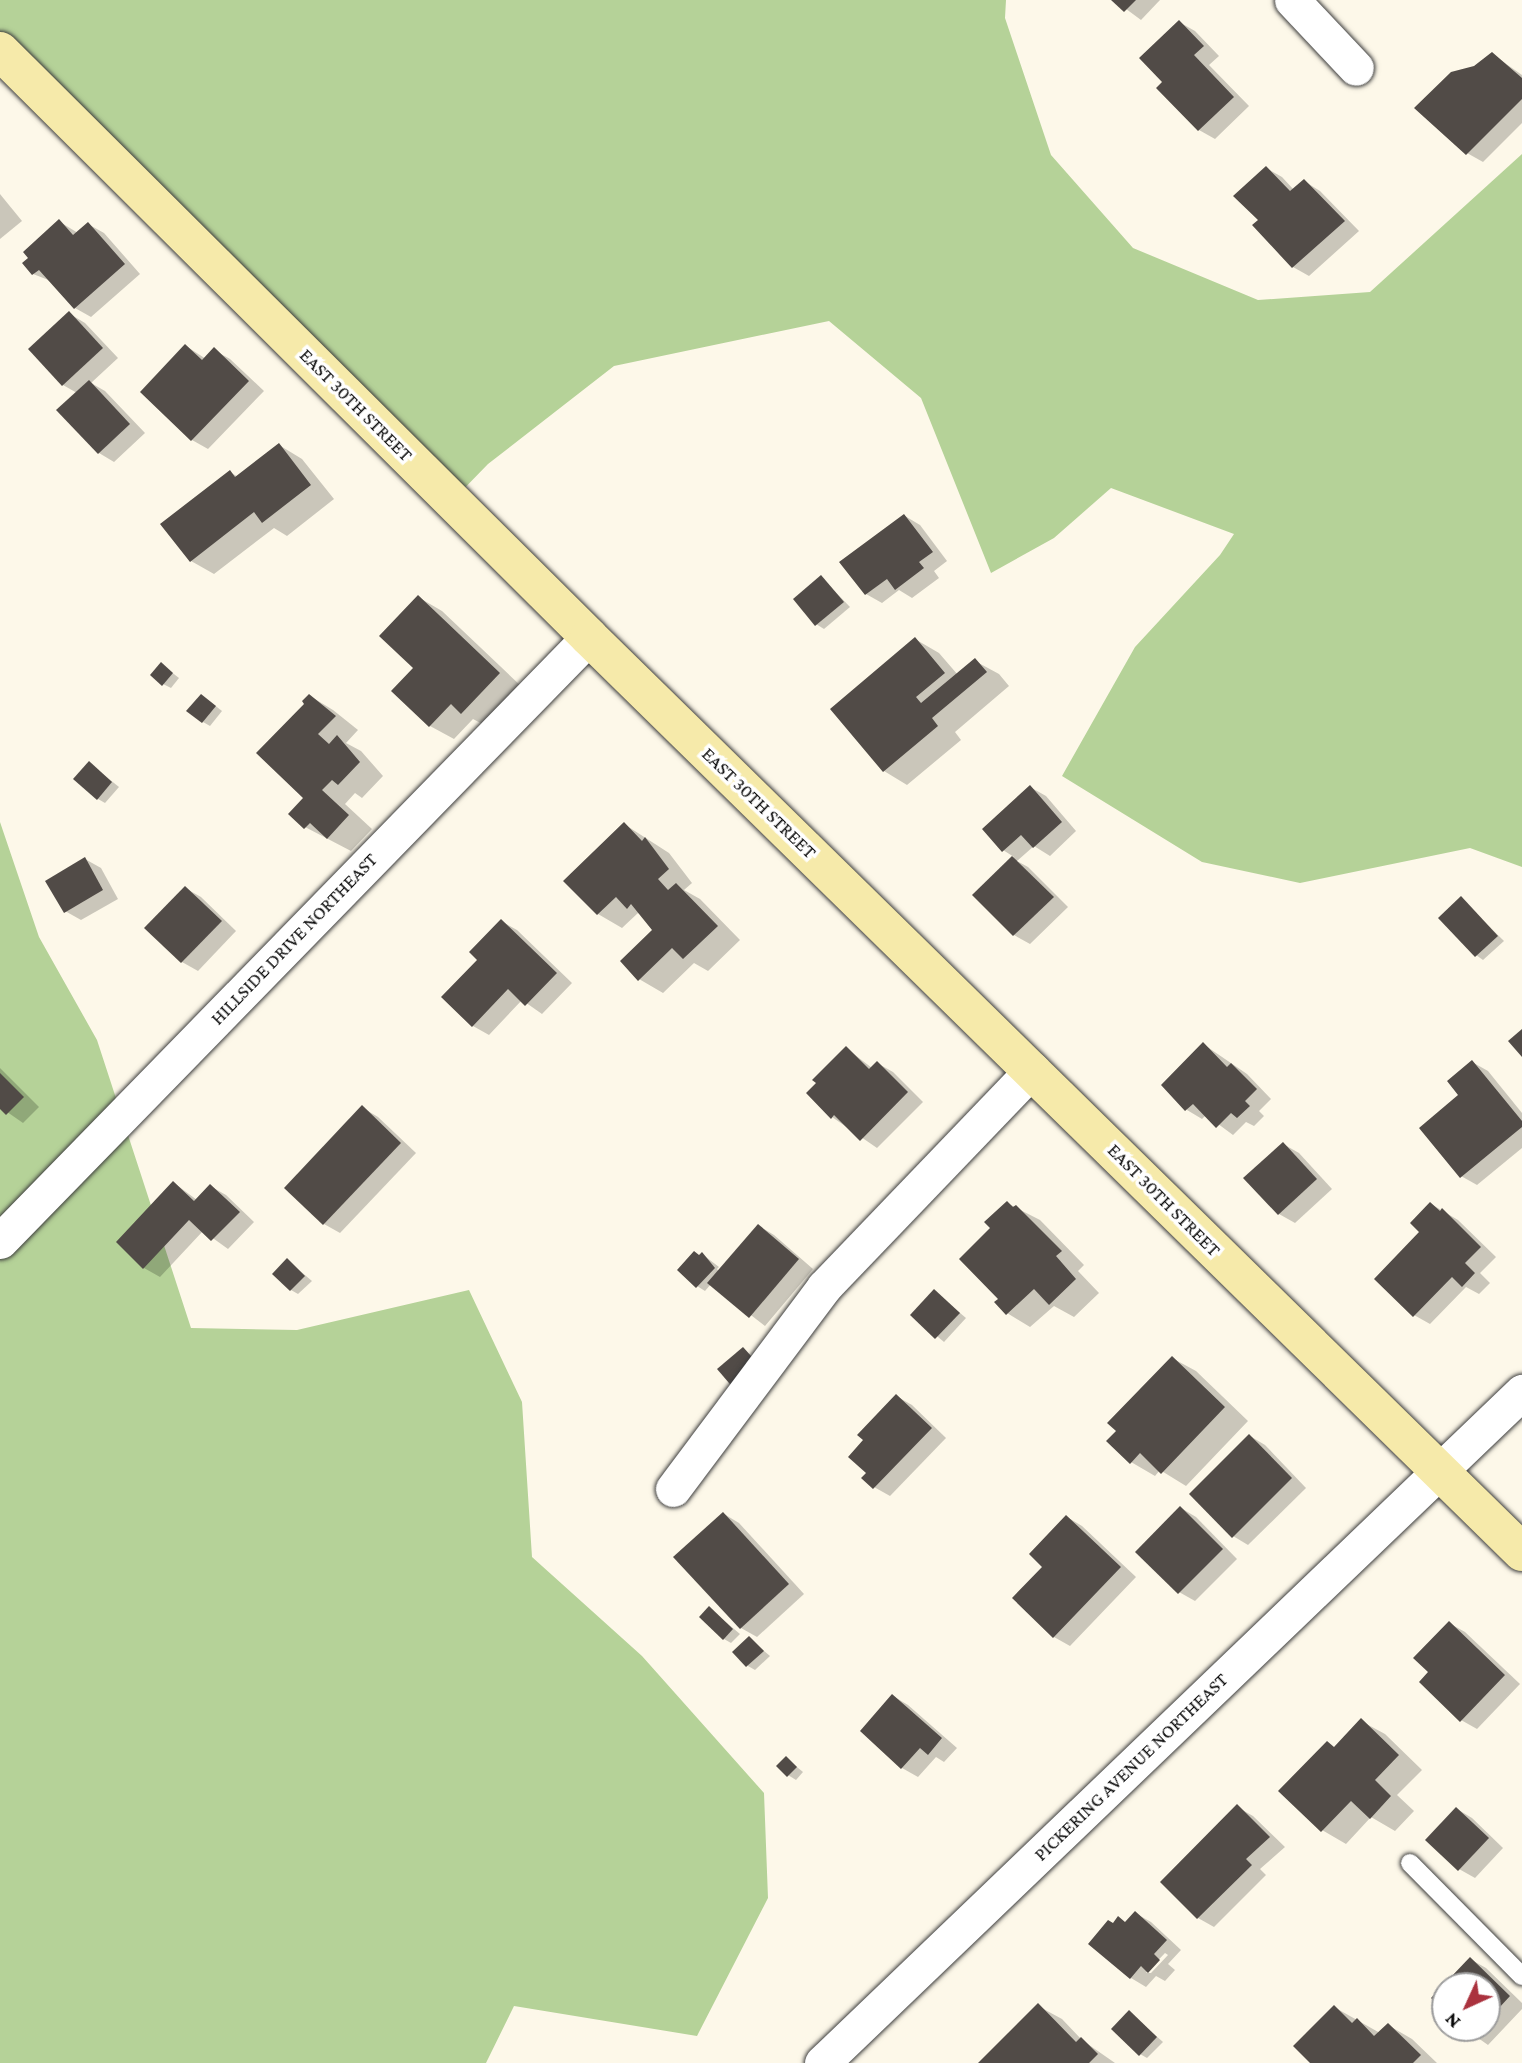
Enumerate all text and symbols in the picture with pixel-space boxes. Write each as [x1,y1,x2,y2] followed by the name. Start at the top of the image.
[295,344,417,466] street label: EAST 30TH STREET
[697,743,821,863] street label: EAST 30TH STREET
[206,848,382,1030] street label: HILLSIDE DRIVE NORTHEAST
[1103,1139,1225,1261] street label: EAST 30TH STREET
[1029,1668,1233,1866] street label: PICKERING AVENUE NORTHEAST
[1431,1972,1501,2042] north arrow
[1440,2009,1464,2033] text: N

